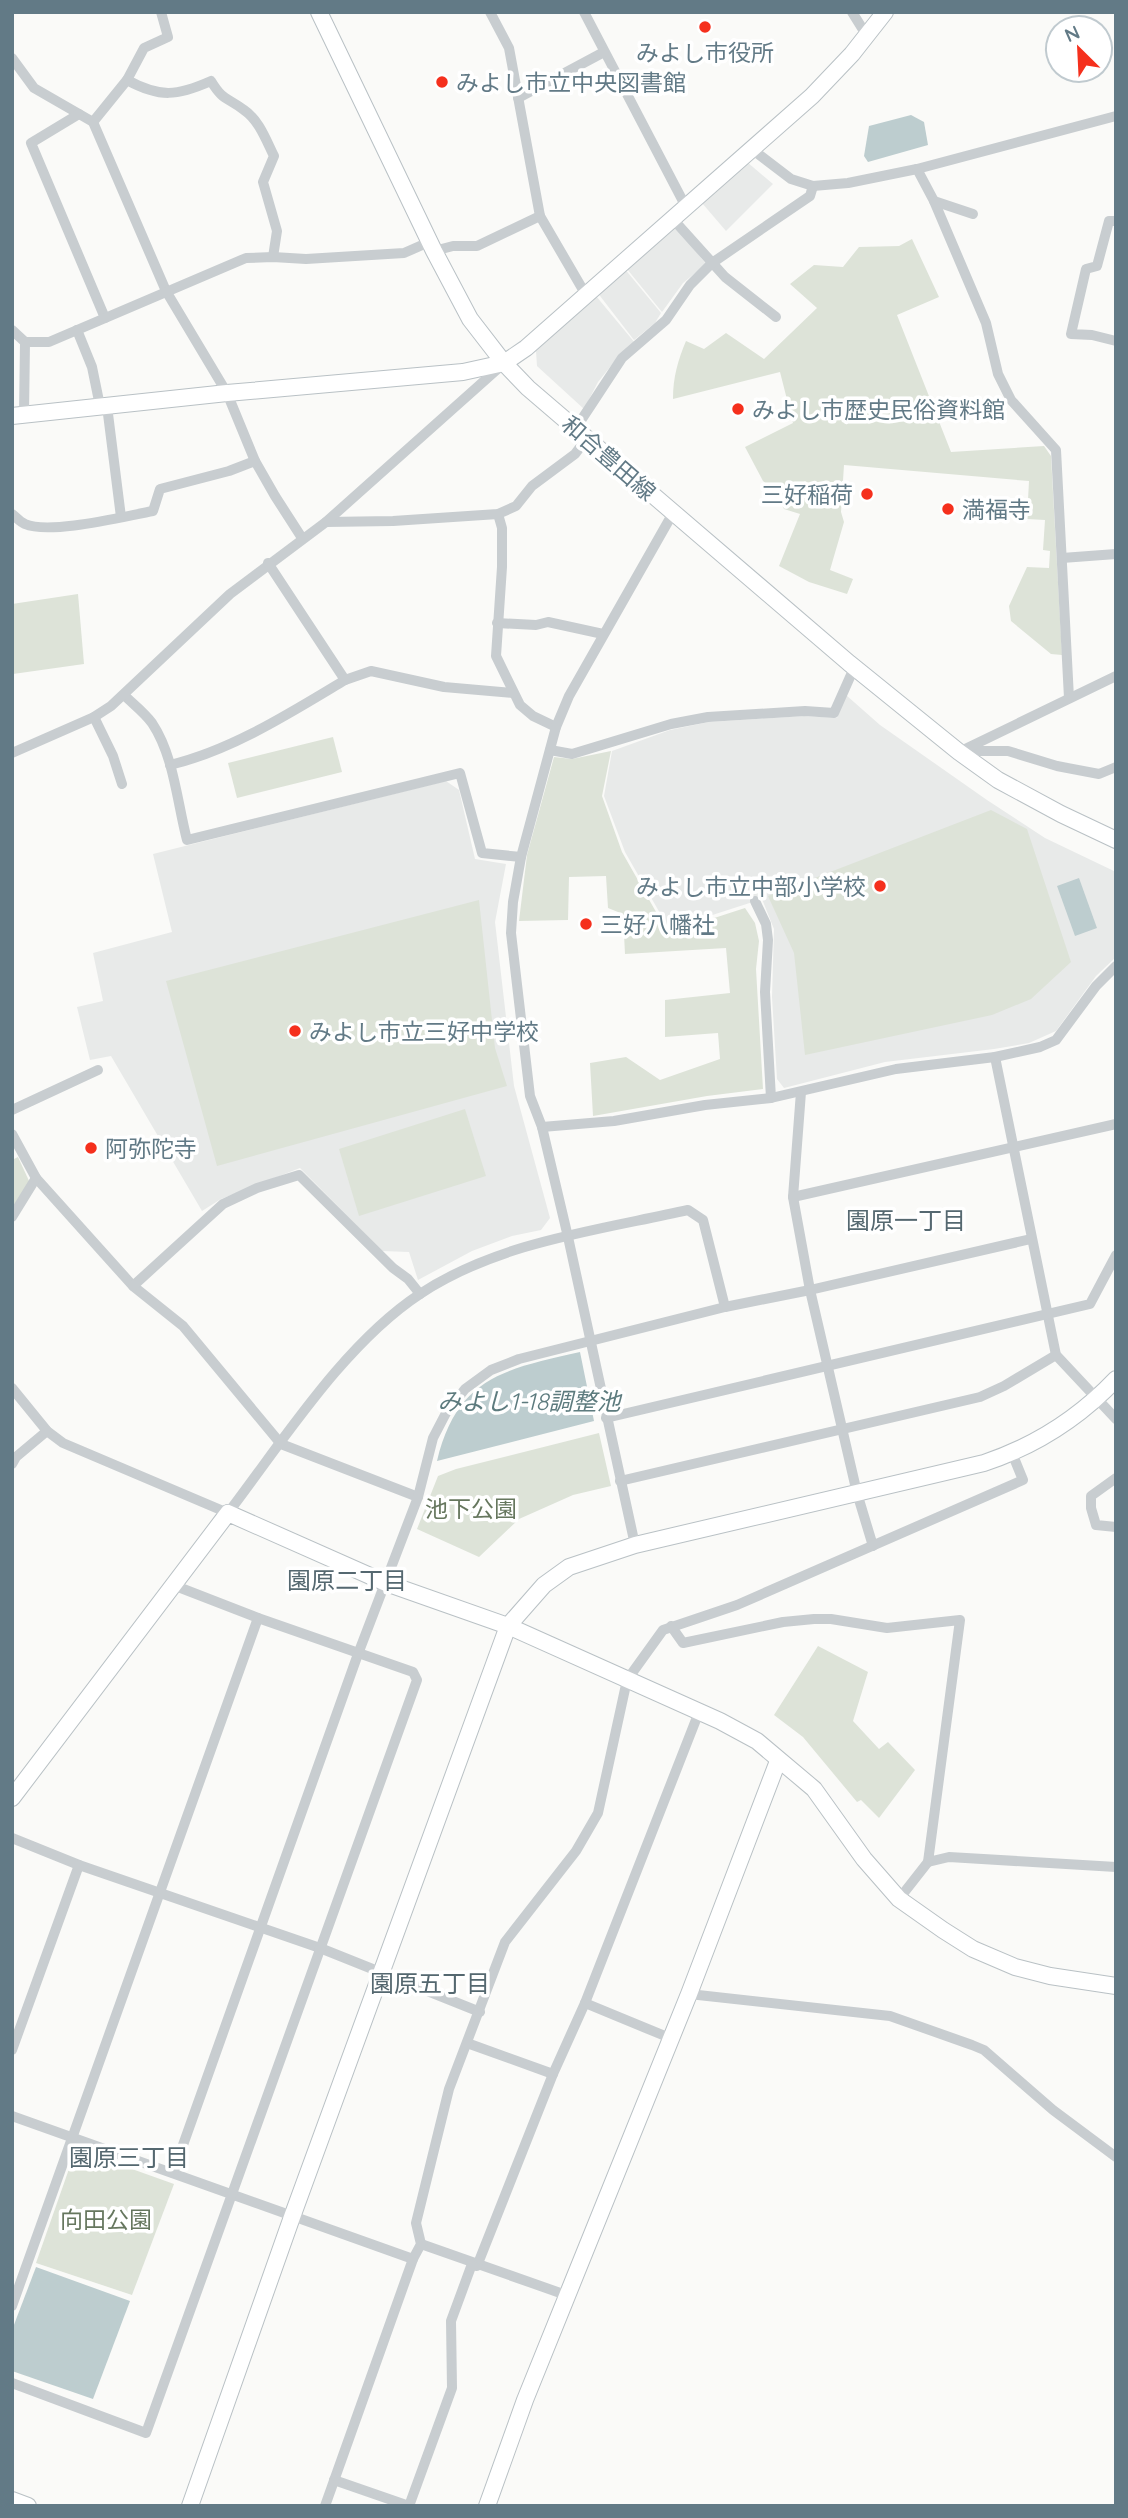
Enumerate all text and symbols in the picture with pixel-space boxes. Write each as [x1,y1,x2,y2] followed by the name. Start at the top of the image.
[1044,14,1114,84] north arrow
[697,19,713,35] marker: みよし市役所
[1061,20,1083,47] text: N
[636,38,774,67] place label: みよし市役所
[456,68,686,97] place label: みよし市立中央図書館
[434,74,450,90] marker: みよし市立中央図書館
[752,395,1005,424] place label: みよし市歴史民俗資料館
[730,401,746,417] marker: みよし市歴史民俗資料館
[556,409,662,507] street label: 和合豊田線
[761,480,853,509] place label: 三好稲荷
[859,486,875,502] marker: 三好稲荷
[962,495,1031,524] place label: 満福寺
[940,501,956,517] marker: 満福寺
[636,872,866,901] place label: みよし市立中部小学校
[872,878,888,894] marker: みよし市立中部小学校
[600,910,715,939] place label: 三好八幡社
[578,916,594,932] marker: 三好八幡社
[309,1017,539,1046] place label: みよし市立三好中学校
[287,1023,303,1039] marker: みよし市立三好中学校
[105,1134,197,1163] place label: 阿弥陀寺
[83,1140,99,1156] marker: 阿弥陀寺
[846,1205,966,1235] district label: 園原一丁目
[438,1386,622,1416] water label: みよし1-18調整池
[425,1494,517,1523] park label: 池下公園
[287,1565,407,1595] district label: 園原二丁目
[370,1968,490,1998] district label: 園原五丁目
[69,2142,189,2172] district label: 園原三丁目
[60,2205,152,2234] park label: 向田公園

